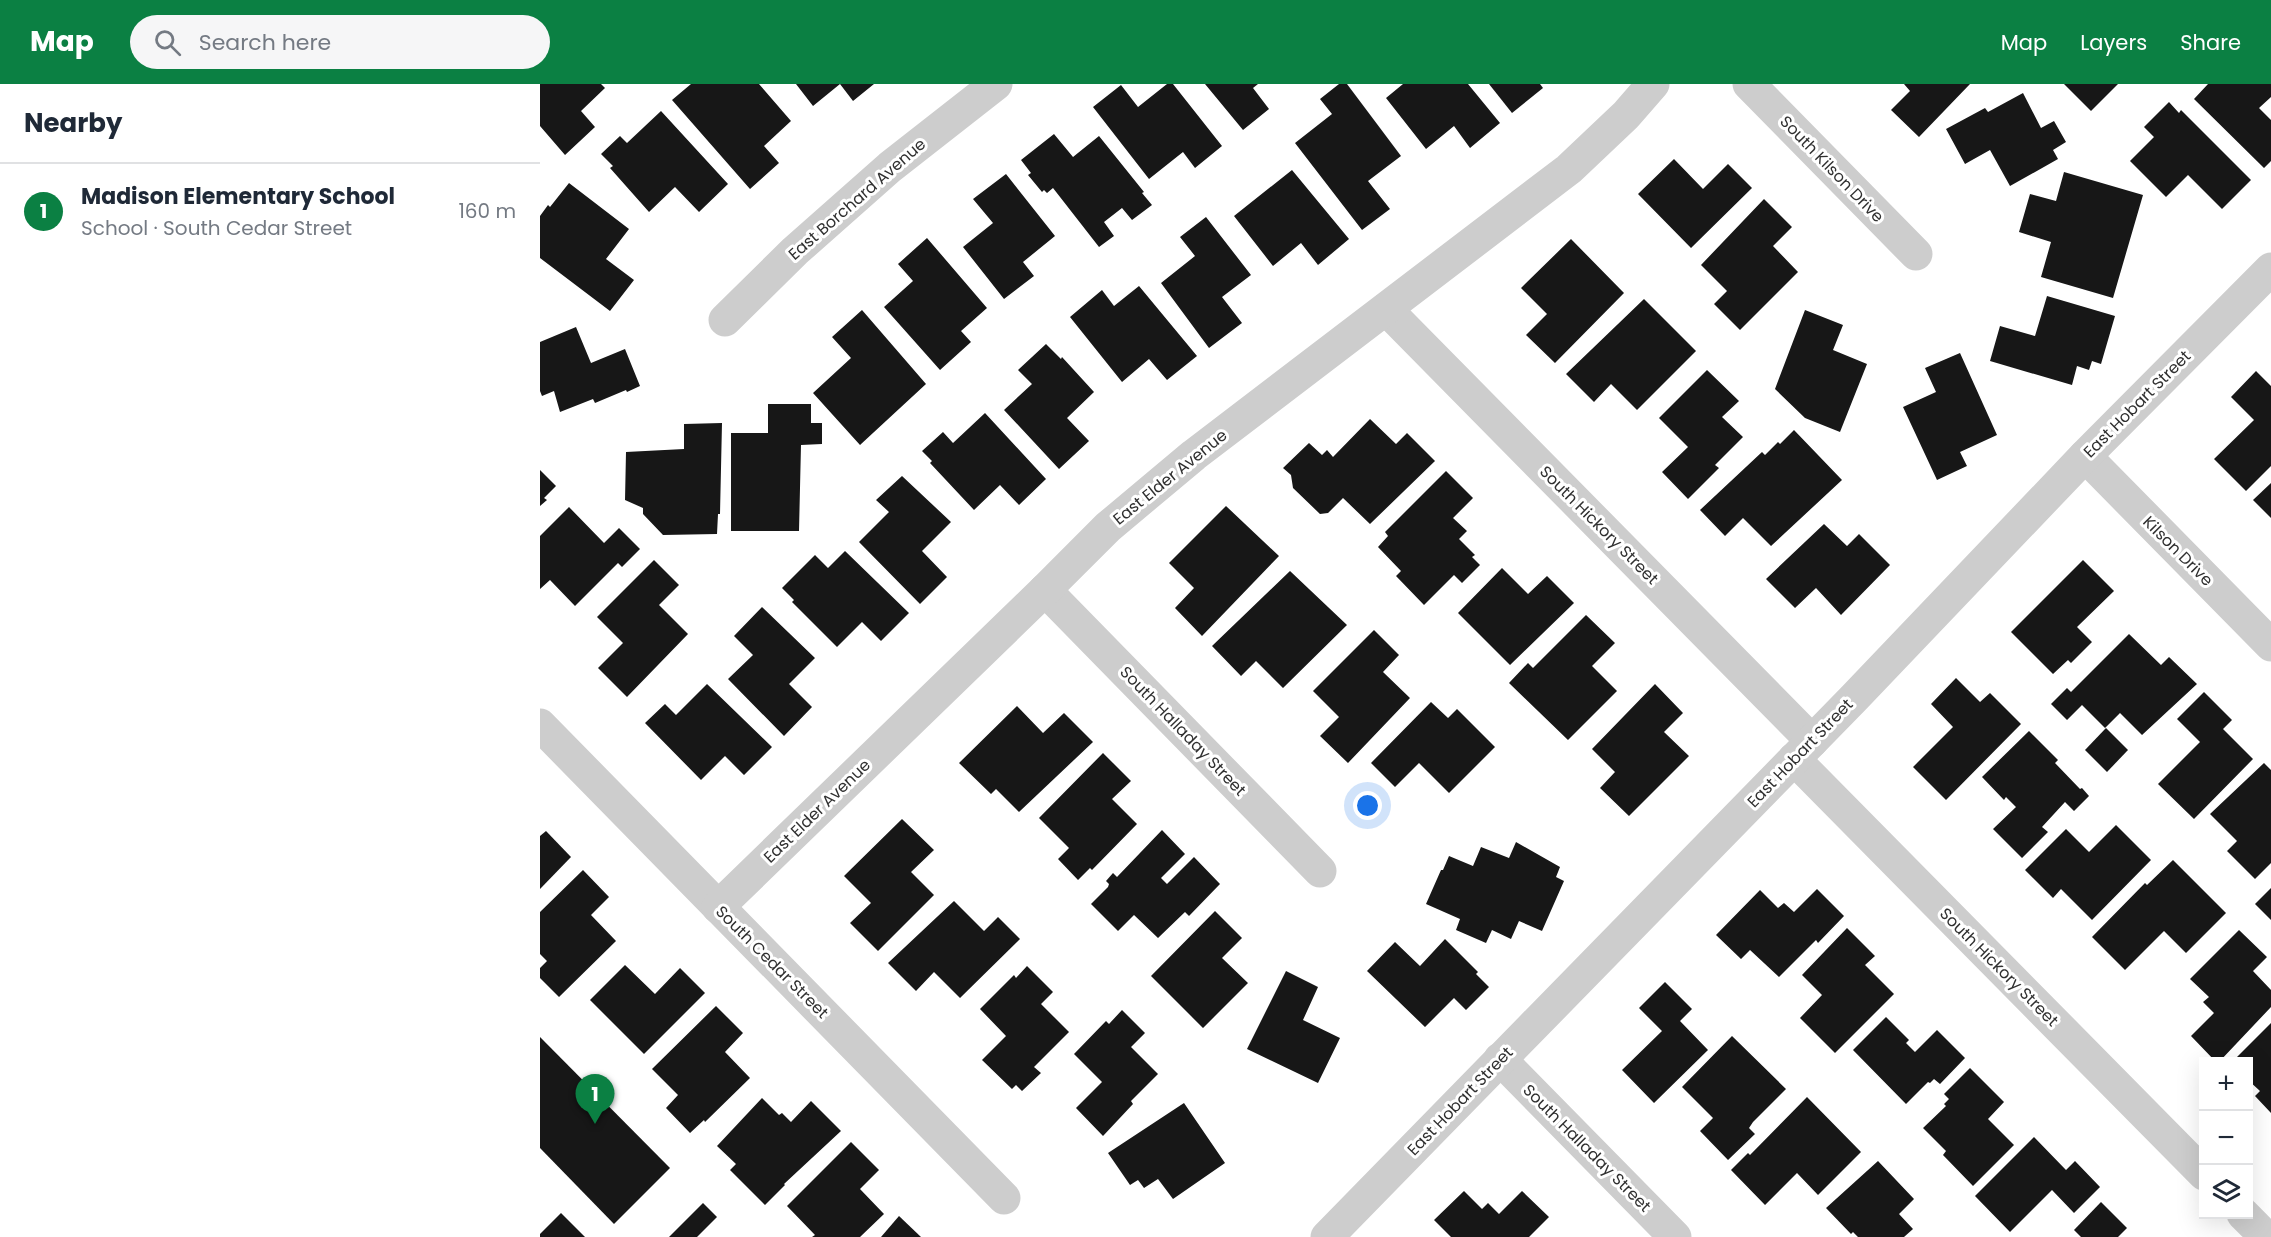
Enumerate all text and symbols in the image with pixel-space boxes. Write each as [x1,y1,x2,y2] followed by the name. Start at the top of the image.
[130,15,550,69] search box
[30,22,94,61] text: Map
[151,26,184,59] icon: search
[199,27,331,58] text: Search here
[2001,28,2047,57] text: Map
[2080,28,2147,57] text: Layers
[2180,28,2241,57] text: Share
[24,105,122,141] text: Nearby
[1775,110,1889,228] street label: South Kilson Drive
[783,133,931,265] street label: East Borchard Avenue
[81,181,395,212] text: Madison Elementary School
[40,197,47,225] text: 1
[458,197,516,225] text: 160 m
[81,214,352,242] text: School · South Cedar Street
[2078,345,2196,463] street label: East Hobart Street
[1108,424,1232,530] street label: East Elder Avenue
[1534,460,1664,590] street label: South Hickory Street
[2138,511,2218,591] street label: Kilson Drive
[1115,661,1251,801] street label: South Halladay Street
[1742,693,1858,813] street label: East Hobart Street
[758,754,876,868] street label: East Elder Avenue
[1353,791,1382,820] your location
[710,900,834,1024] street label: South Cedar Street
[1934,902,2064,1032] street label: South Hickory Street
[1402,1041,1518,1161] street label: East Hobart Street
[2199,1057,2253,1219] map controls
[2199,1057,2253,1111] button: +
[576,1074,614,1124] pin: 1
[1518,1079,1656,1217] street label: South Halladay Street
[2199,1111,2253,1165] button: −
[2199,1165,2253,1219] button: layers

